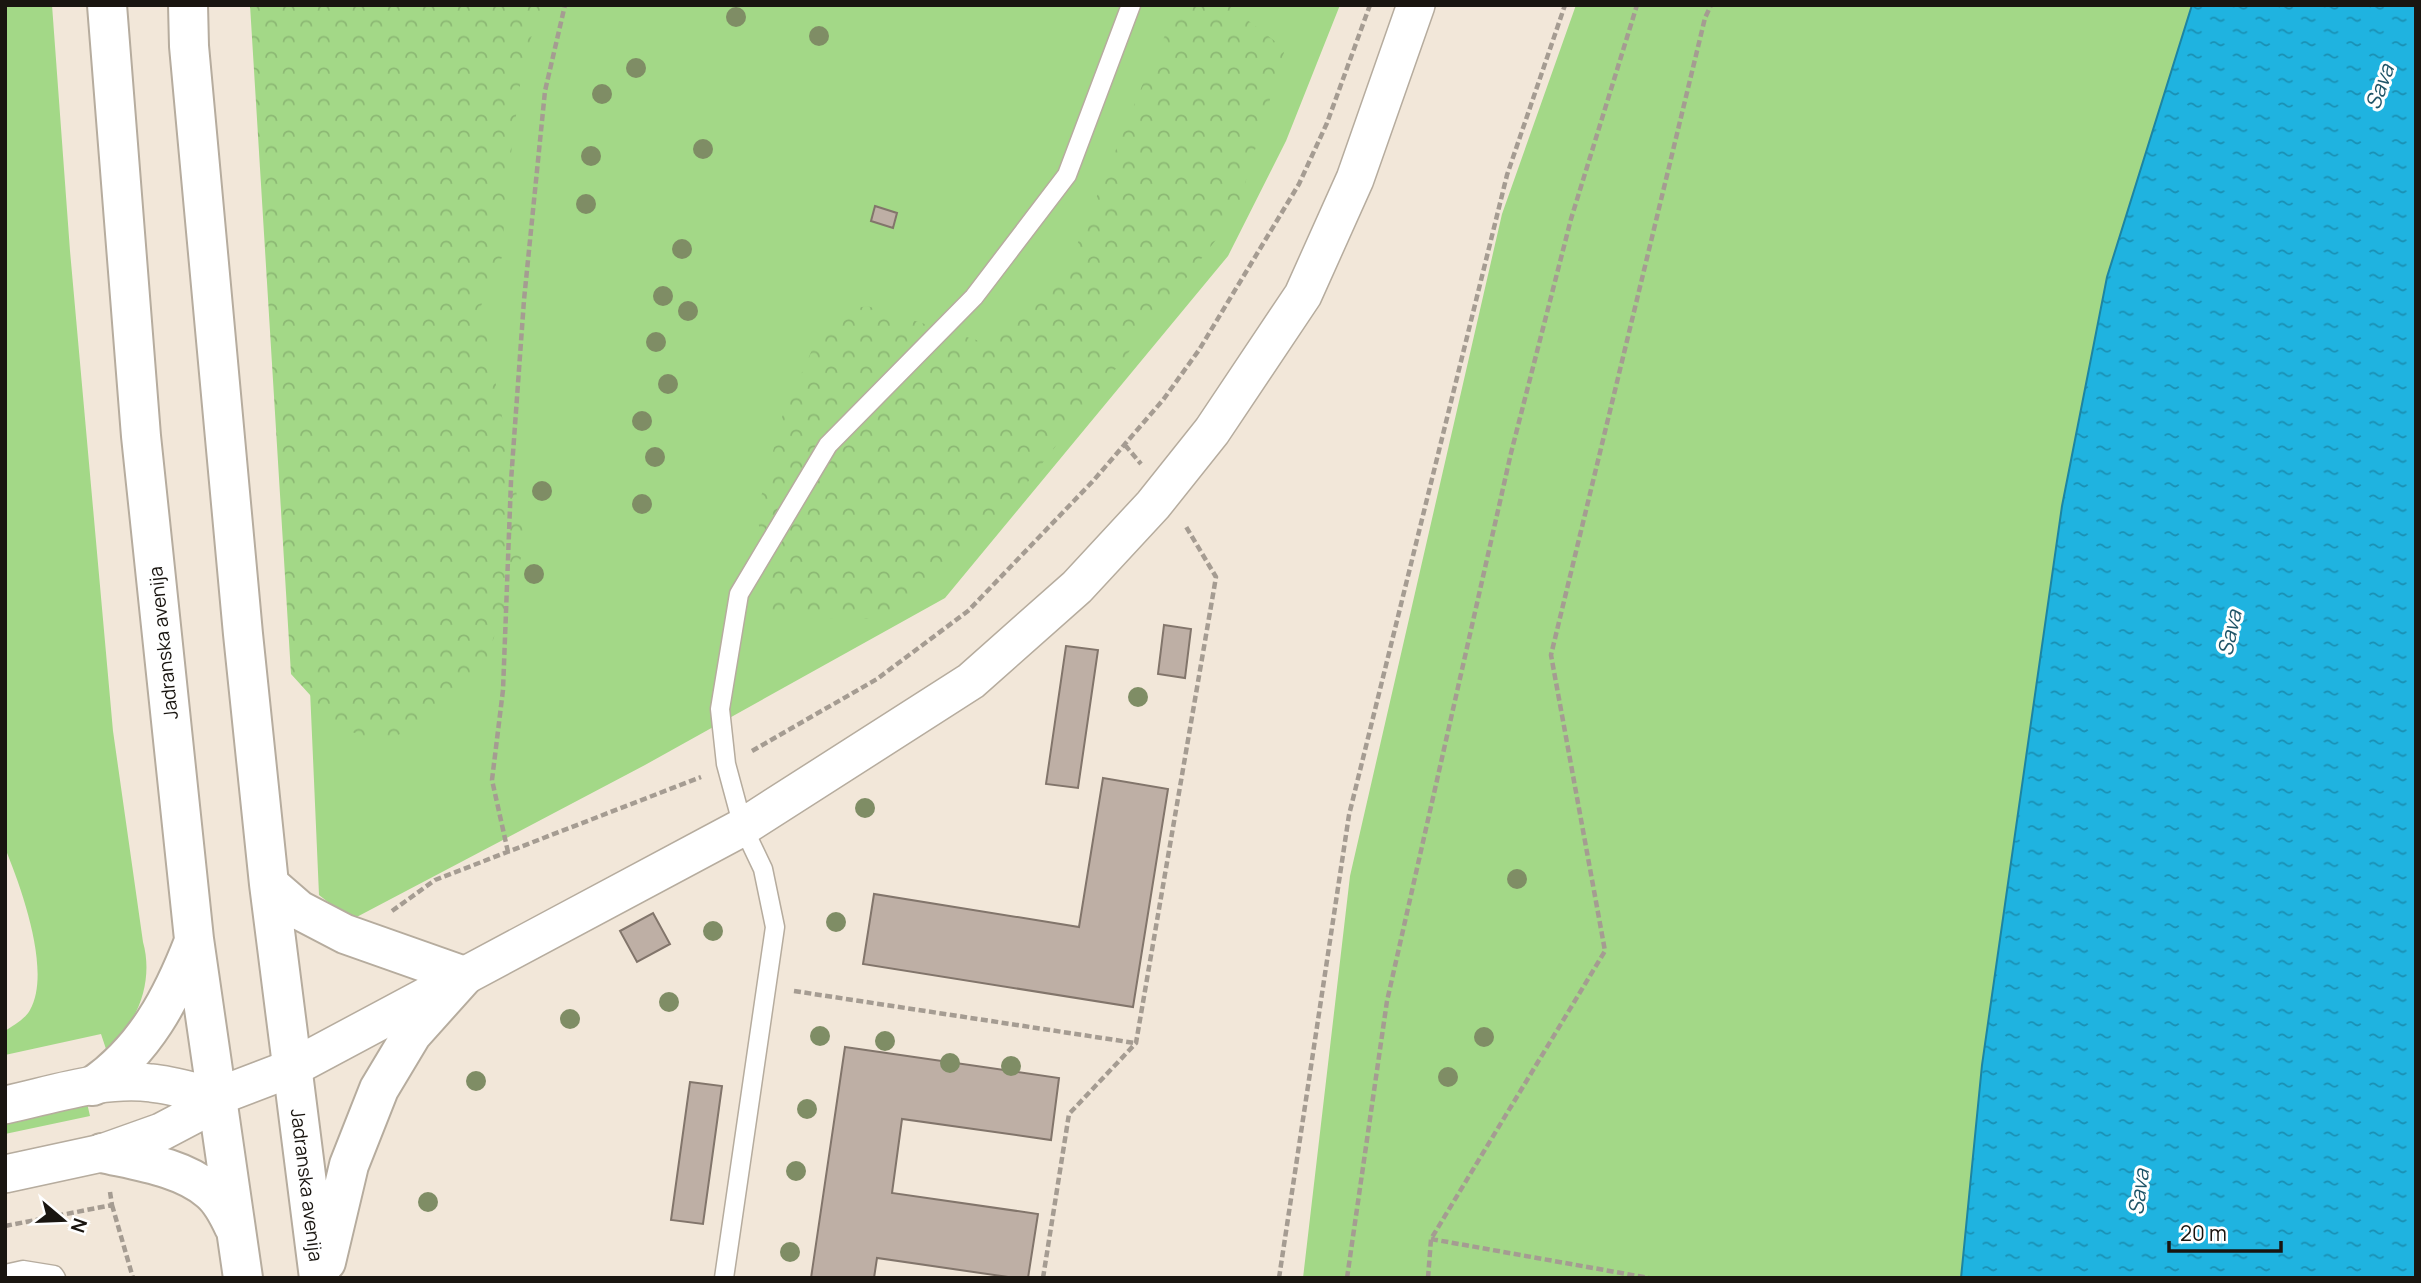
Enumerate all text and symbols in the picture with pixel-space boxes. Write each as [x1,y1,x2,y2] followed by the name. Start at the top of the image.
[2358,59,2401,113] water label: Sava
[142,565,184,721] street label: Jadranska avenija
[2210,606,2248,658] water label: Sava
[285,1107,329,1263] street label: Jadranska avenija
[2121,1166,2155,1217] water label: Sava
[28,1185,98,1255] north arrow
[2169,1210,2281,1254] scale bar
[65,1215,94,1236] text: N
[2180,1219,2227,1247] text: 20 m

